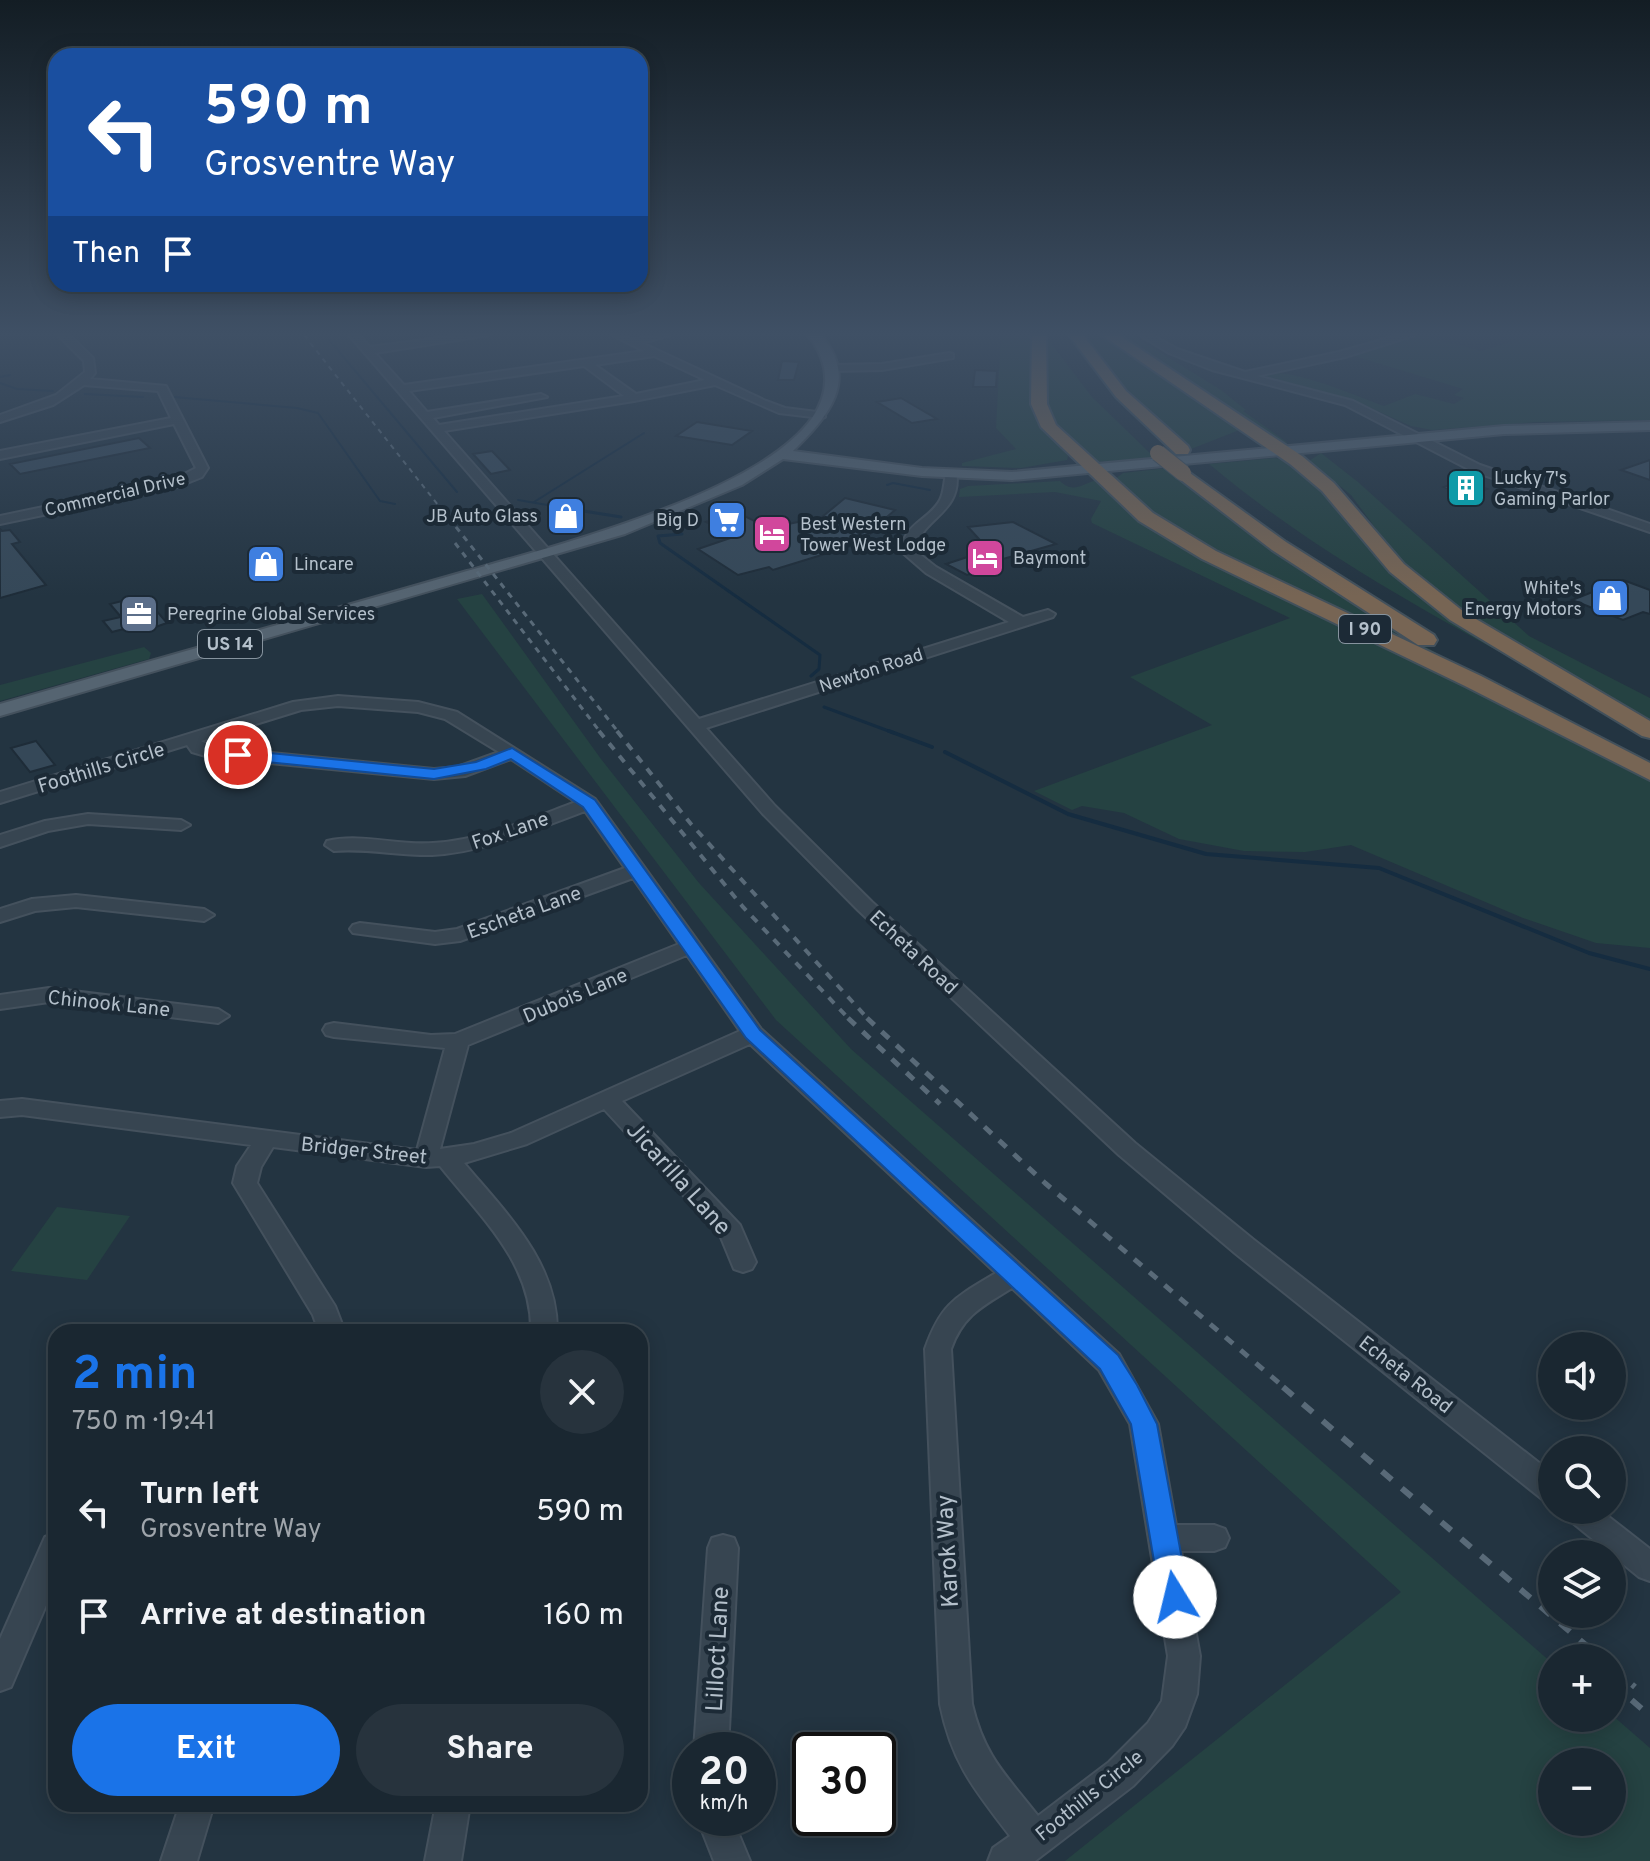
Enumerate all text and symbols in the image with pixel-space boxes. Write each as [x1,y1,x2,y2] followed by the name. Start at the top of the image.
[204,74,373,144] text: 590 m
[72,80,176,184] icon: left
[204,143,455,189] text: Grosventre Way
[156,232,200,276] icon: arrive
[72,236,140,273] text: Then
[1445,467,1487,509] building icon: Lucky 7's Gaming Parlor
[43,468,188,523] street label: Commercial Drive
[1494,468,1610,512] place label: Lucky 7's Gaming Parlor
[545,495,587,537] shop icon: JB Auto Glass
[706,499,748,541] supermarket icon: Big D
[426,506,538,529] place label: JB Auto Glass
[656,510,699,533] place label: Big D
[751,513,793,555] hotel icon: Best Western Tower West Lodge
[800,514,946,558] place label: Best Western Tower West Lodge
[964,537,1006,579] hotel icon: Baymont
[245,543,287,585] shop icon: Lincare
[1013,548,1086,571] place label: Baymont
[294,554,354,577] place label: Lincare
[1589,577,1631,619] shop icon: White's Energy Motors
[1464,578,1582,622] place label: White's Energy Motors
[118,593,160,635] office icon: Peregrine Global Services
[167,604,375,627] place label: Peregrine Global Services
[1339,615,1391,643] road number: I 90
[198,630,262,658] road number: US 14
[817,644,926,699] street label: Newton Road
[204,721,272,789] pin
[216,733,260,777] icon: arrive
[35,737,168,801] street label: Foothills Circle
[469,807,553,857] street label: Fox Lane
[464,881,585,947] street label: Escheta Lane
[863,906,963,1001] street label: Echeta Road
[520,963,632,1031] street label: Dubois Lane
[46,986,171,1024] street label: Chinook Lane
[618,1116,737,1243] street label: Jicarilla Lane
[299,1132,428,1172] street label: Bridger Street
[1353,1331,1457,1420] street label: Echeta Road
[1538,1332,1626,1836] map controls
[1538,1332,1626,1420] button: sound
[72,1346,197,1406] text: 2 min
[540,1350,624,1434] button: close
[72,1406,216,1439] text: 750 m · 19:41
[1538,1436,1626,1524] button: search
[140,1477,260,1514] text: Turn left
[72,1490,116,1534] icon: left
[536,1494,624,1531] text: 590 m
[931,1494,967,1608] street label: Karok Way
[140,1514,321,1547] text: Grosventre Way
[1538,1540,1626,1628] button: layers
[1133,1555,1217,1639] position arrow
[701,1586,737,1713] street label: Lilloct Lane
[72,1594,116,1638] icon: arrive
[140,1598,426,1635] text: Arrive at destination
[543,1598,624,1635] text: 160 m
[1538,1644,1626,1732] button: +
[72,1704,340,1796] button: Exit
[356,1704,624,1796] button: Share
[792,1732,896,1836] speed limit sign: 30
[1031,1745,1150,1848] street label: Foothills Circle
[1538,1748,1626,1836] button: −
[699,1749,749,1799] text: 20
[700,1791,748,1817] text: km/h

